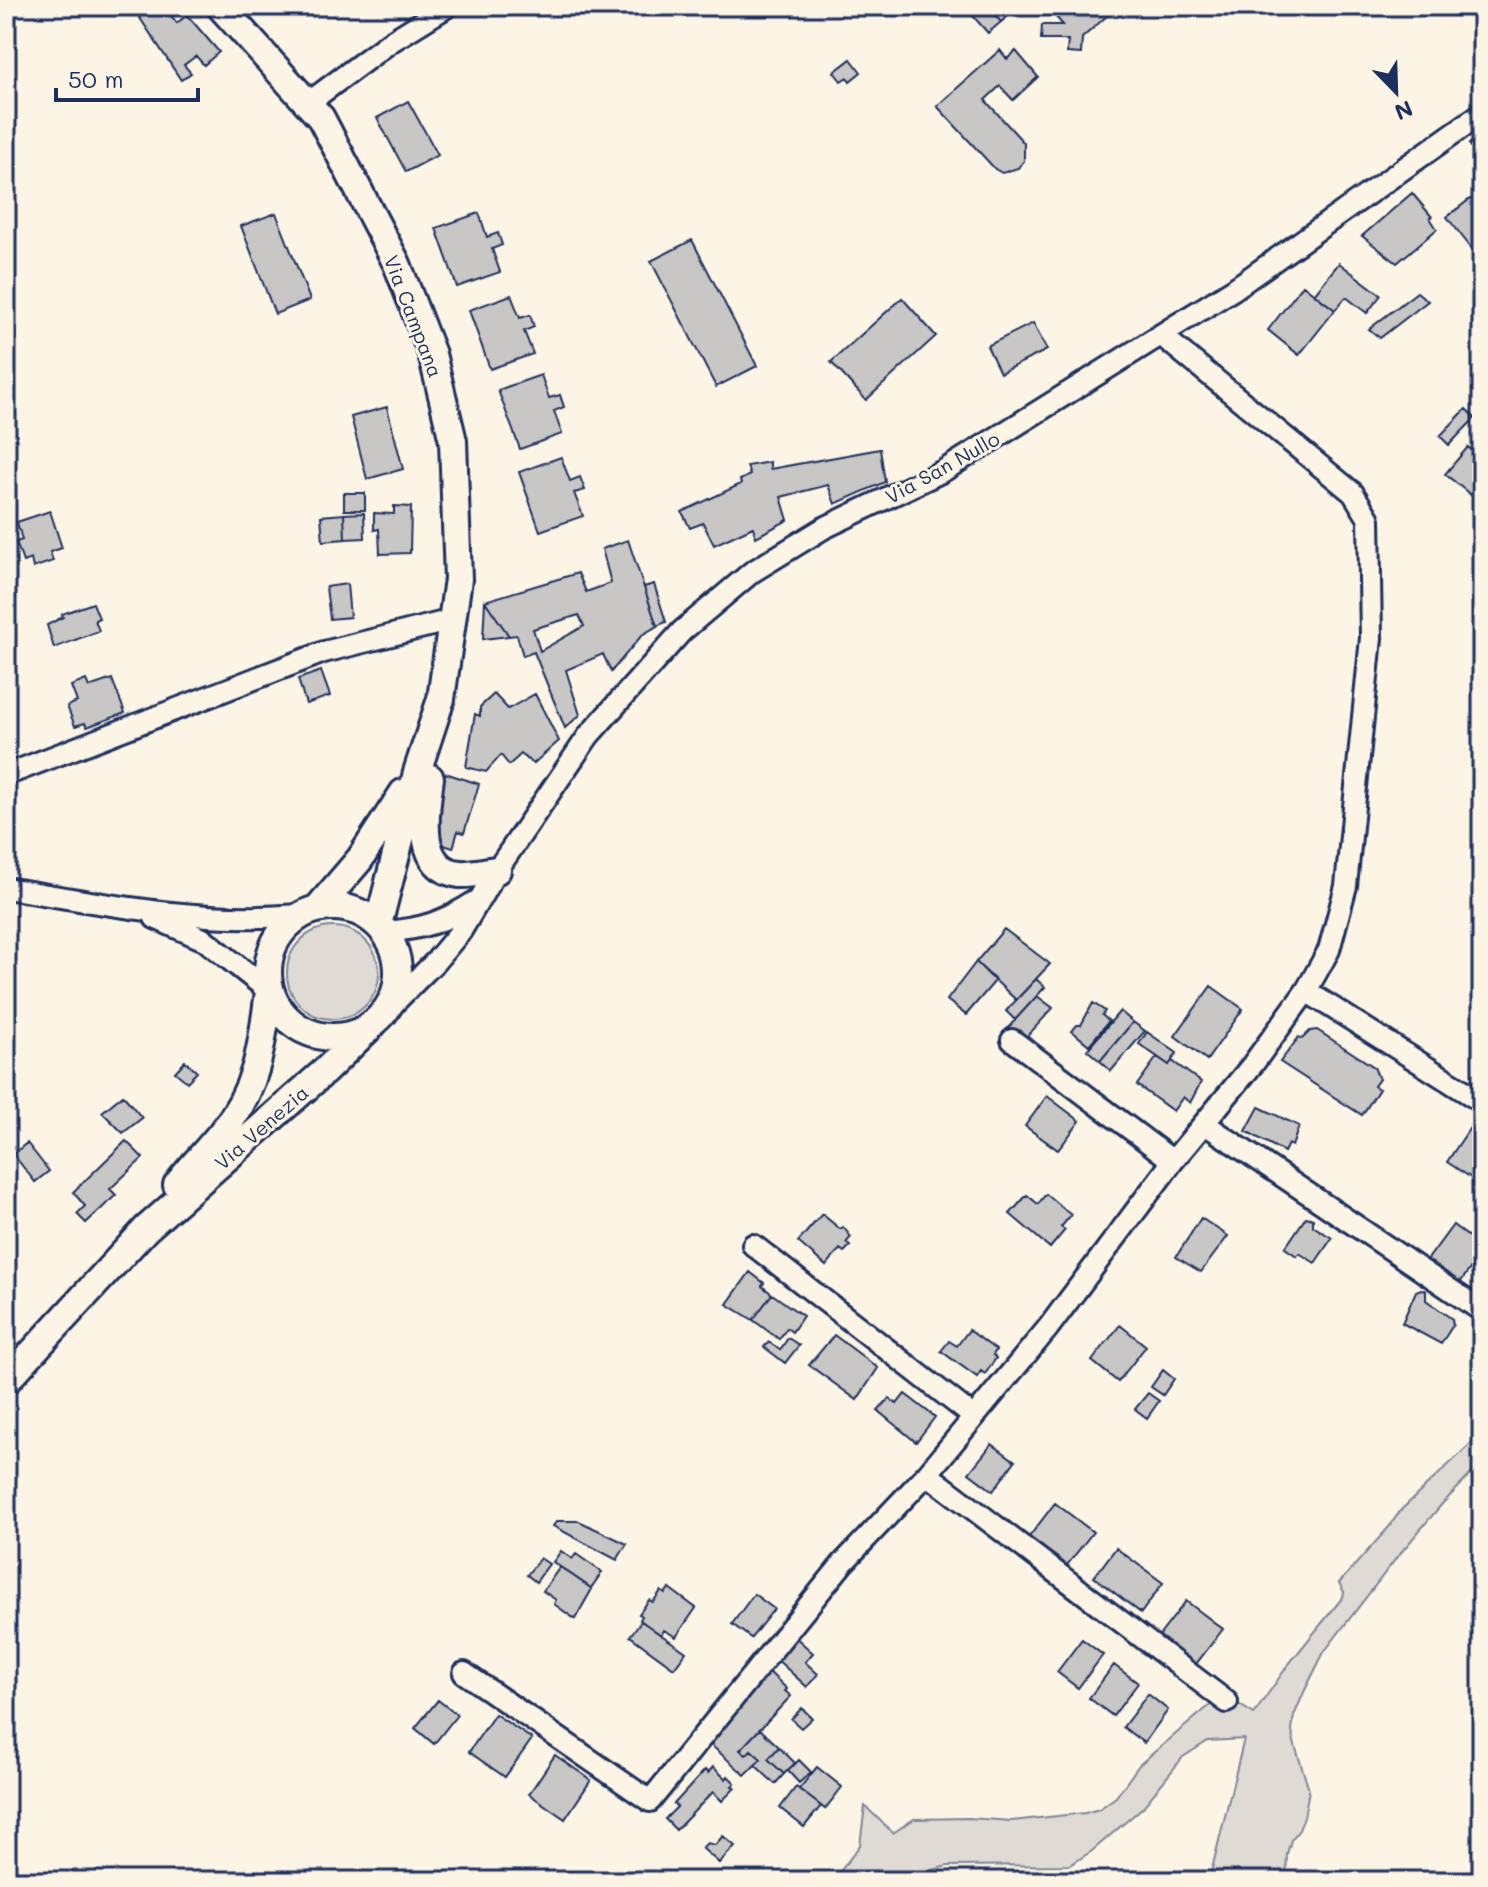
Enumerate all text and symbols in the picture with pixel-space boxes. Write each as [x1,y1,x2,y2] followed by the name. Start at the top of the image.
[56,52,198,102] scale bar
[1356,52,1436,132] north arrow
[68,63,124,94] text: 50 m
[1391,94,1417,127] text: N
[379,251,449,381] street label: Via Campana
[880,425,1004,509] street label: Via San Nullo
[209,1079,313,1175] street label: Via Venezia

